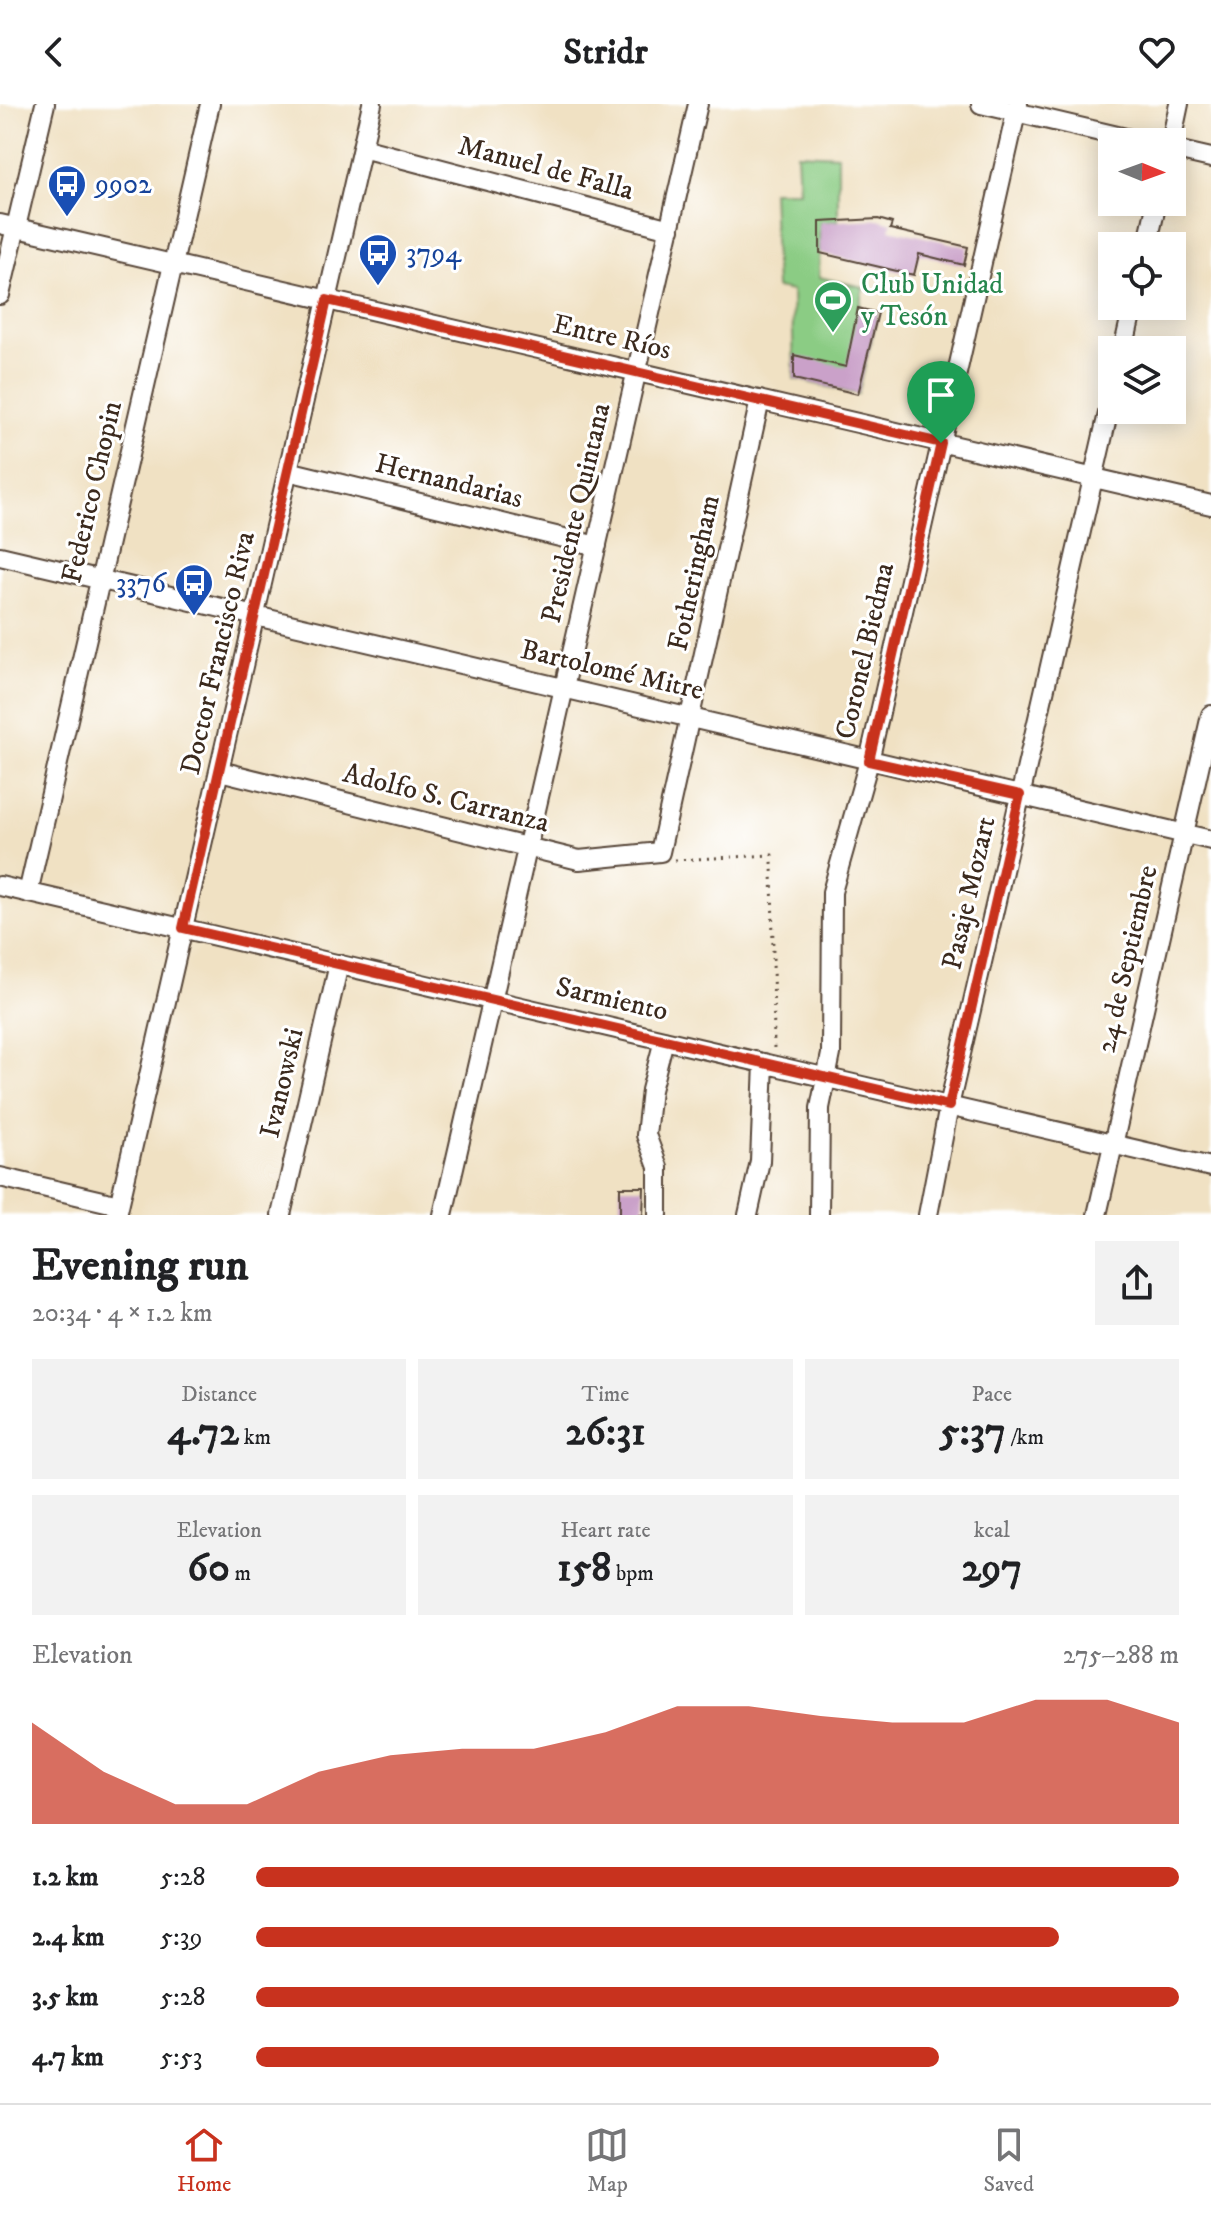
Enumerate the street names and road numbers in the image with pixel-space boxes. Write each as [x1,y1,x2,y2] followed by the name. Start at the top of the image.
[455,128,638,208] street label: Manuel de Falla
[550,306,674,368] street label: Entre Ríos
[54,397,130,586] street label: Federico Chopin
[534,399,618,626] street label: Presidente Quintana
[372,446,526,516] street label: Hernandarias
[660,492,728,654] street label: Fotheringham
[173,528,263,778] street label: Doctor Francisco Riva
[828,559,902,743] street label: Coronel Biedma
[517,632,707,708] street label: Bartolomé Mitre
[339,755,553,841] street label: Adolfo S. Carranza
[934,813,1004,973] street label: Pasaje Mozart
[1088,862,1166,1056] street label: 24 de Septiembre
[553,969,671,1029] street label: Sarmiento
[252,1025,312,1141] street label: Ivanowski

